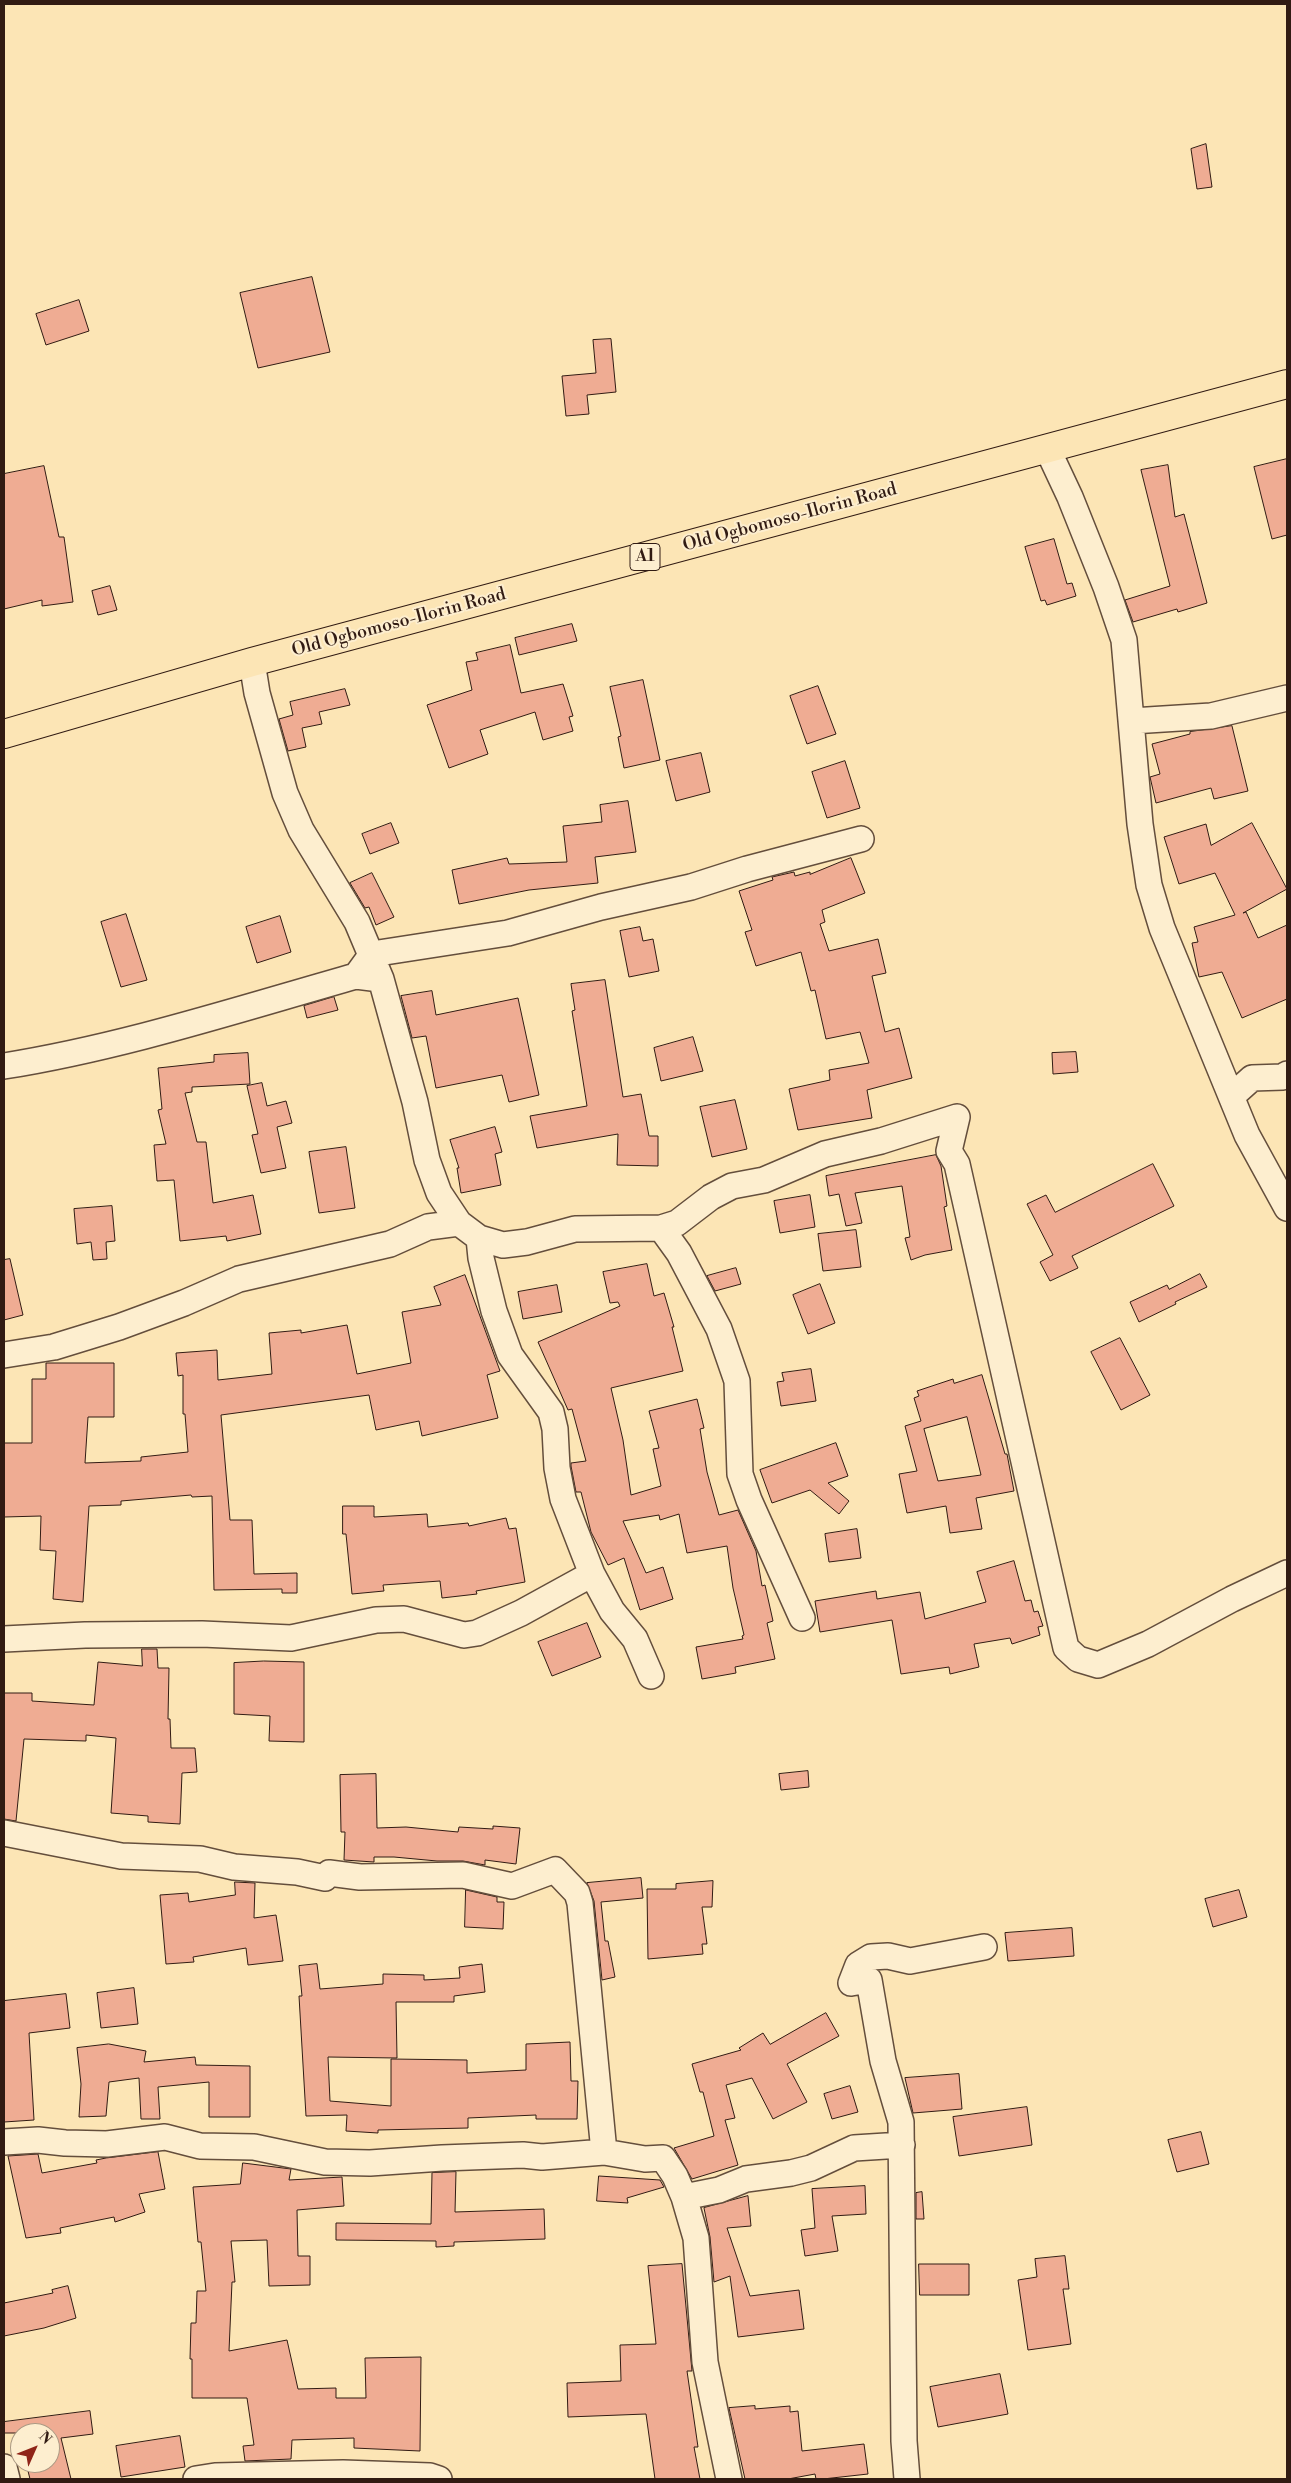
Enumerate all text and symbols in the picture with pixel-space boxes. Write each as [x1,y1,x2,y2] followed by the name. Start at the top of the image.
[681,479,899,557] street label: Old Ogbomoso-Ilorin Road
[630,544,660,570] road number: A1
[290,584,508,662] street label: Old Ogbomoso-Ilorin Road
[10,2423,60,2473] north arrow
[35,2428,55,2449] text: N

